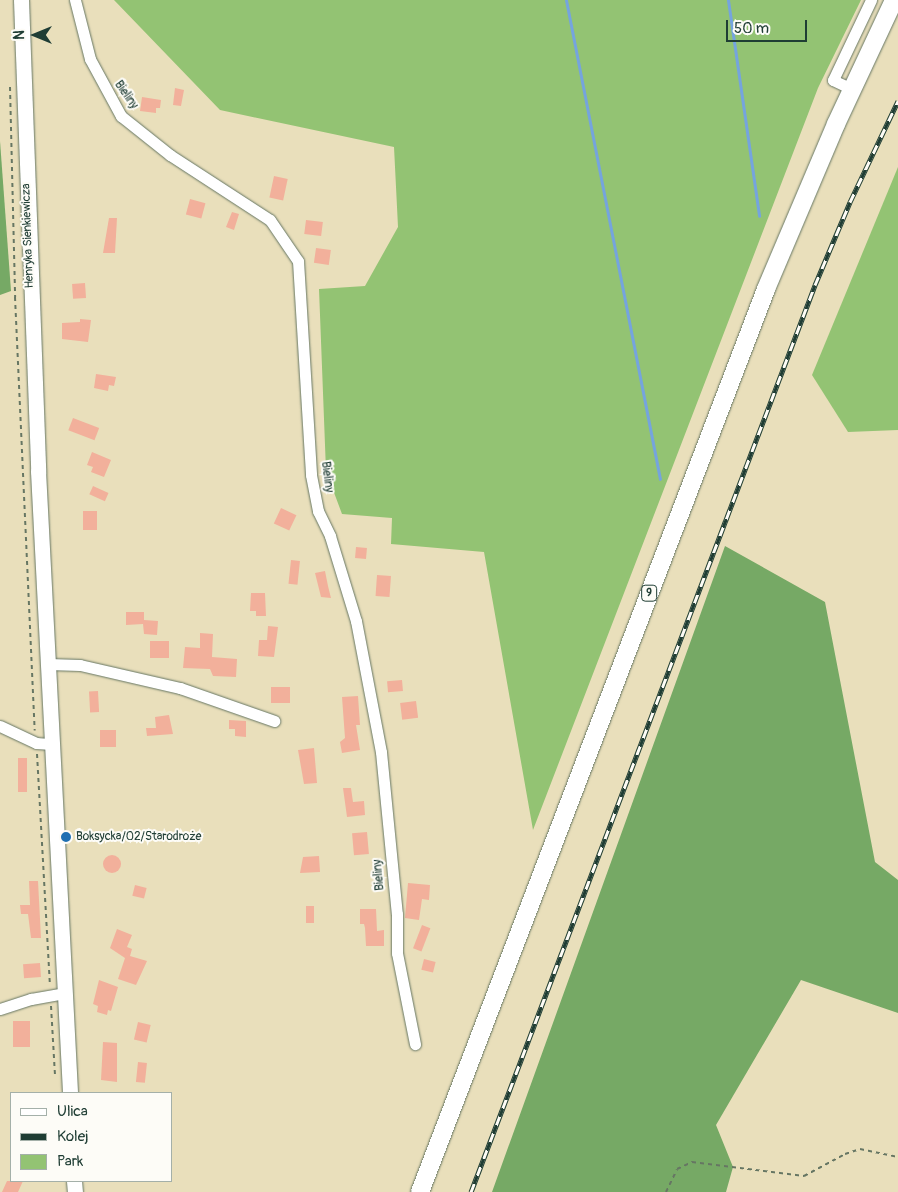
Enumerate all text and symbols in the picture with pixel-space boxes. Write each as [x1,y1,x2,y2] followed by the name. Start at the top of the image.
[10,10,60,60] north arrow
[728,10,809,42] scale bar
[734,19,769,38] text: 50 m
[11,30,28,40] text: N
[111,78,141,112] street label: Bieliny
[19,183,37,289] street label: Henryka Sienkiewicza
[318,461,336,493] street label: Bieliny
[640,584,658,602] road number: 9
[76,830,201,844] place label: Boksycka/02/Starodroże
[60,831,72,843] marker: Boksycka/02/Starodroże
[370,859,388,891] street label: Bieliny
[10,1092,172,1182] legend
[57,1102,88,1121] text: Ulica
[57,1127,89,1146] text: Kolej
[57,1152,83,1171] text: Park

